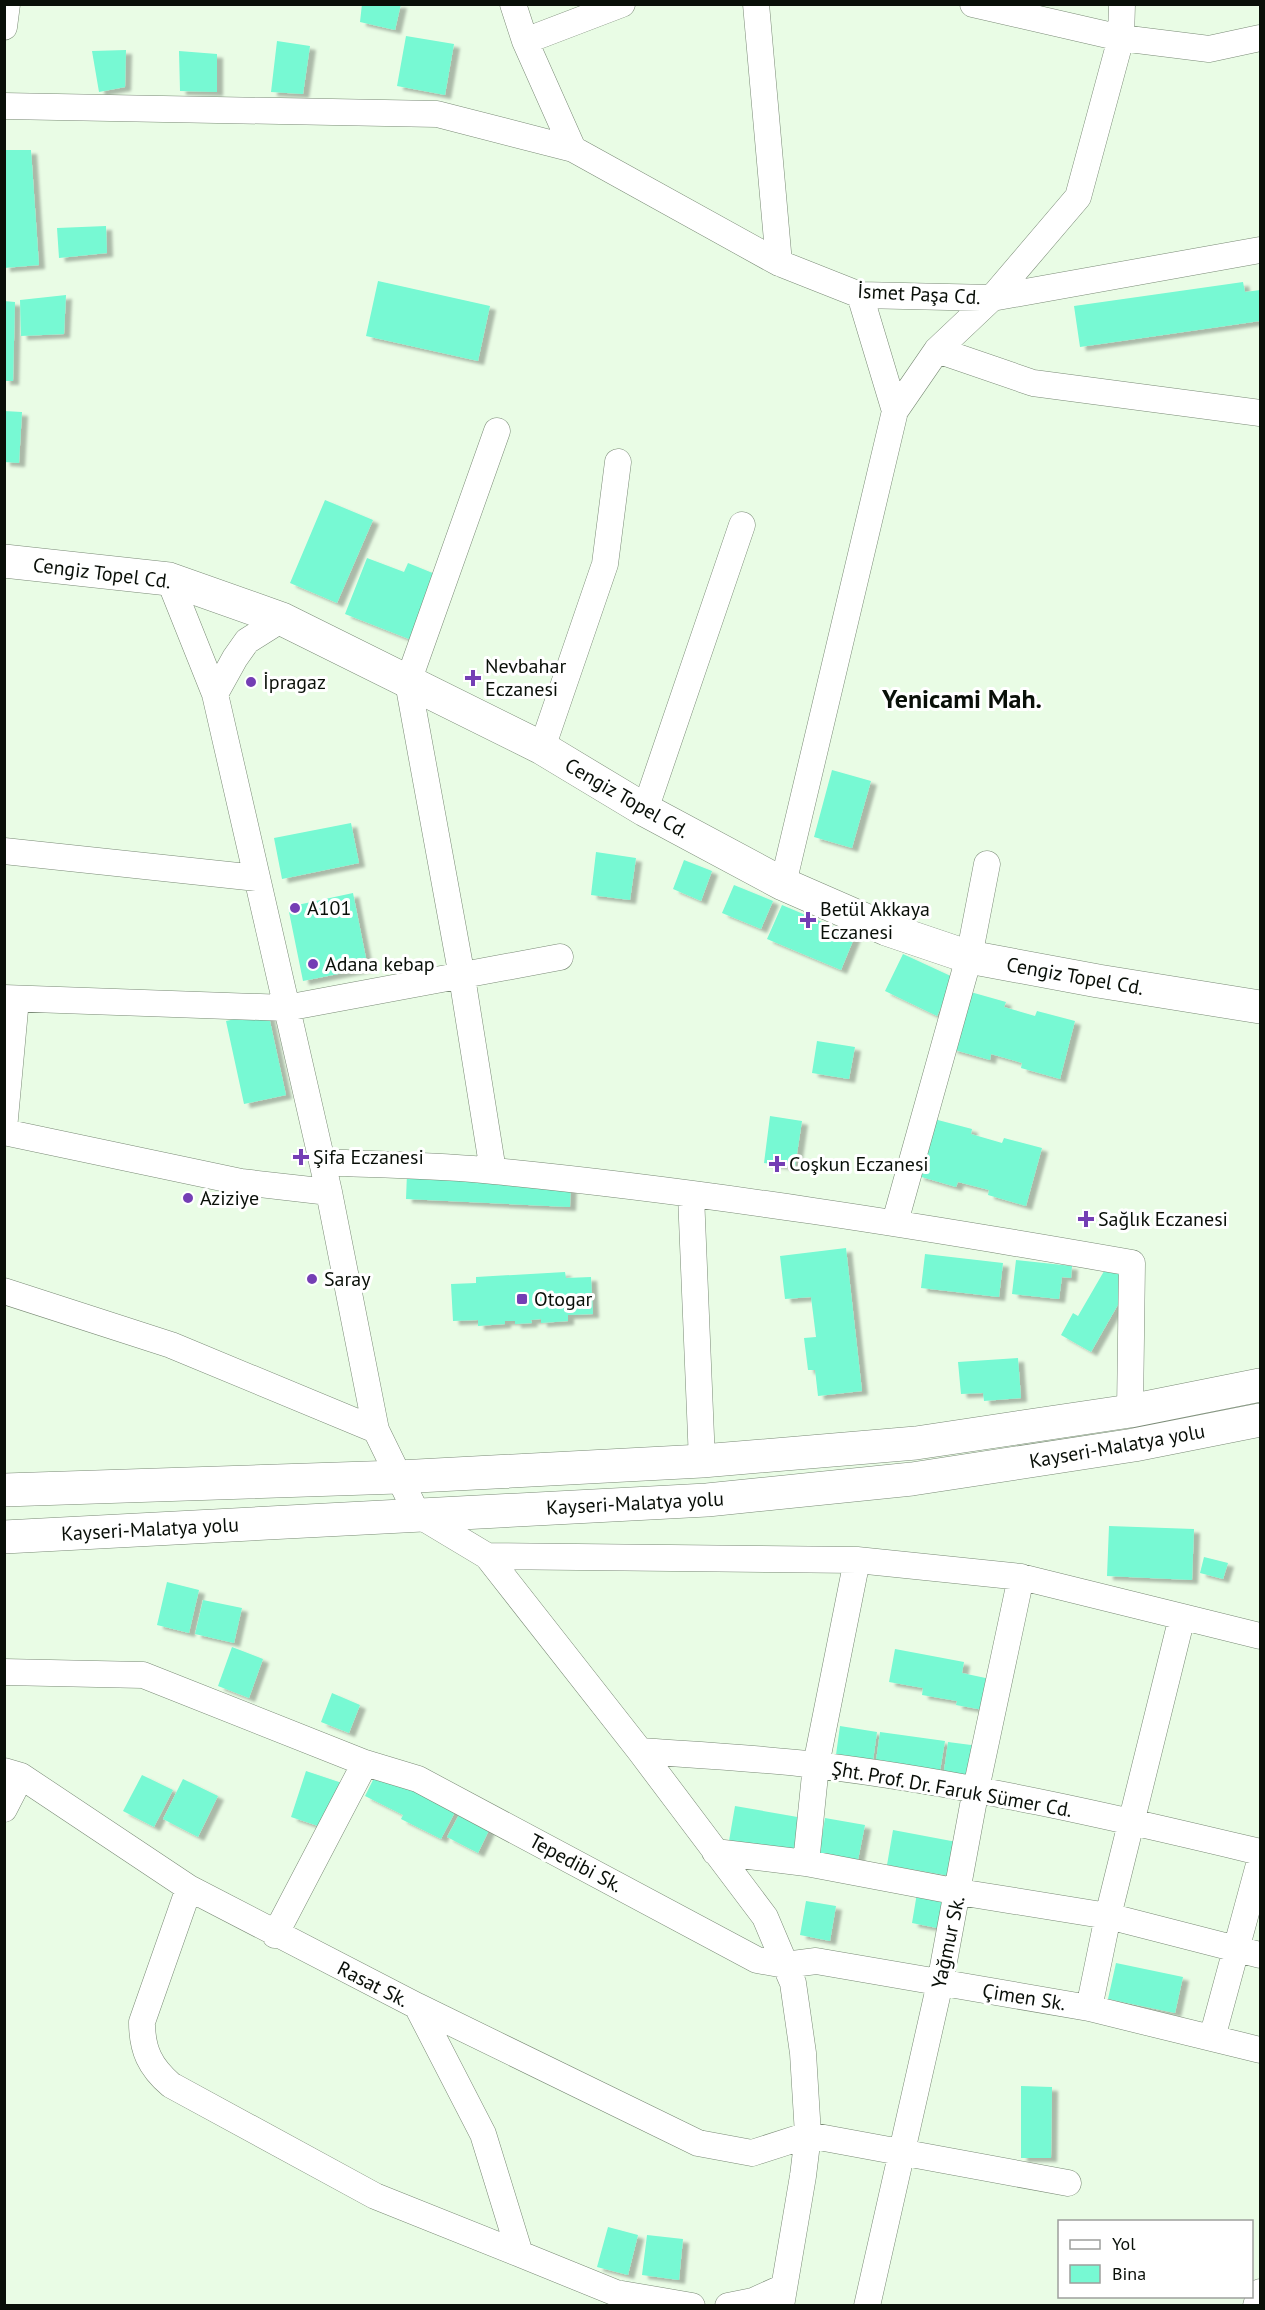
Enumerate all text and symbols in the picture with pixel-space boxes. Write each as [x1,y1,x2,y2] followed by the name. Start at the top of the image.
[857,278,981,310] street label: İsmet Paşa Cd.
[31,552,173,594] street label: Cengiz Topel Cd.
[485,653,566,702] place label: Nevbahar Eczanesi
[263,669,326,695] place label: İpragaz
[466,671,480,685] marker: Nevbahar Eczanesi
[244,675,258,689] marker: İpragaz
[881,682,1042,715] district label: Yenicami Mah.
[560,752,694,844] street label: Cengiz Topel Cd.
[307,895,351,921] place label: A101
[820,896,930,945] place label: Betül Akkaya Eczanesi
[288,901,302,915] marker: A101
[801,913,815,927] marker: Betül Akkaya Eczanesi
[325,951,435,977] place label: Adana kebap
[1004,951,1146,1001] street label: Cengiz Topel Cd.
[306,957,320,971] marker: Adana kebap
[313,1144,424,1170] place label: Şifa Eczanesi
[294,1150,308,1164] marker: Şifa Eczanesi
[789,1151,929,1177] place label: Coşkun Eczanesi
[770,1157,784,1171] marker: Coşkun Eczanesi
[200,1185,259,1211] place label: Aziziye
[181,1191,195,1205] marker: Aziziye
[1098,1206,1228,1232] place label: Sağlık Eczanesi
[1079,1212,1093,1226] marker: Sağlık Eczanesi
[324,1266,371,1292] place label: Saray
[305,1272,319,1286] marker: Saray
[534,1286,593,1312] place label: Otogar
[515,1292,529,1306] marker: Otogar
[1027,1418,1207,1474] street label: Kayseri-Malatya yolu
[546,1485,724,1521] street label: Kayseri-Malatya yolu
[61,1511,239,1547] street label: Kayseri-Malatya yolu
[830,1755,1074,1823] street label: Şht. Prof. Dr. Faruk Sümer Cd.
[525,1828,627,1898] street label: Tepedibi Sk.
[926,1893,970,1991] street label: Yağmur Sk.
[333,1955,413,2013] street label: Rasat Sk.
[981,1978,1067,2016] street label: Çimen Sk.
[1058,2220,1253,2298] legend
[1112,2232,1136,2255] text: Yol
[1112,2262,1146,2285] text: Bina

